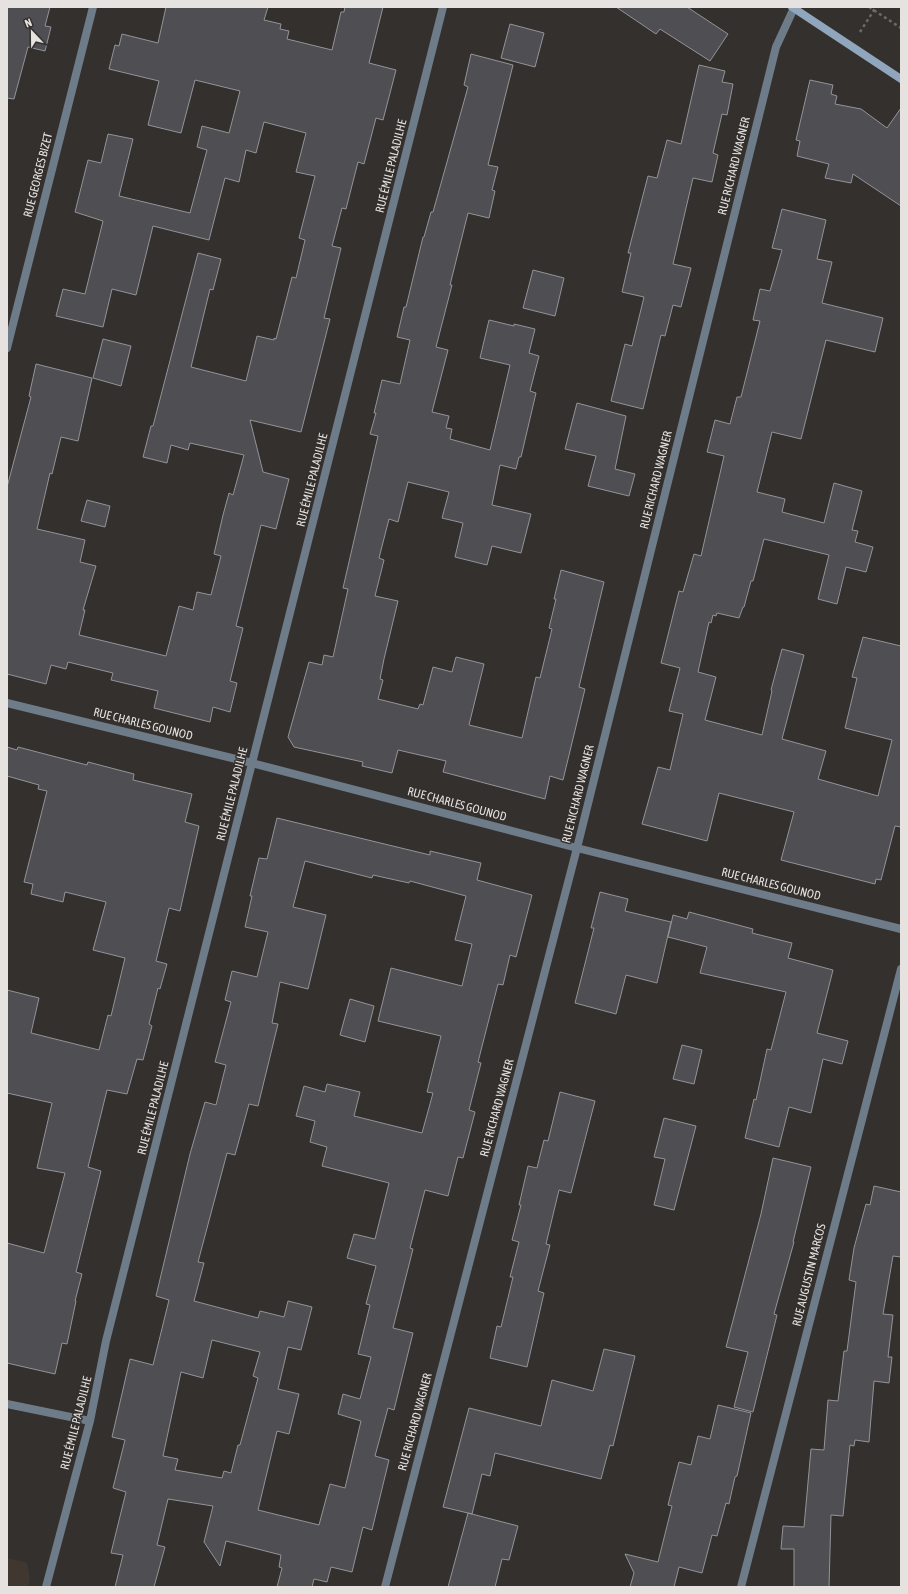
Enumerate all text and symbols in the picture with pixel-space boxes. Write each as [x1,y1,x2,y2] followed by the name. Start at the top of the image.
[12,12,52,52] north arrow
[23,16,34,30] text: N
[715,116,753,216] street label: RUE RICHARD WAGNER
[373,118,409,214] street label: RUE ÉMILE PALADILHE
[21,130,55,219] street label: RUE GEORGES BIZET
[637,430,675,530] street label: RUE RICHARD WAGNER
[294,432,330,528] street label: RUE ÉMILE PALADILHE
[92,705,194,743] street label: RUE CHARLES GOUNOD
[559,744,597,844] street label: RUE RICHARD WAGNER
[214,746,250,842] street label: RUE ÉMILE PALADILHE
[406,784,508,824] street label: RUE CHARLES GOUNOD
[720,865,822,903] street label: RUE CHARLES GOUNOD
[477,1058,517,1158] street label: RUE RICHARD WAGNER
[135,1060,171,1156] street label: RUE ÉMILE PALADILHE
[789,1222,829,1328] street label: RUE AUGUSTIN MARCOS
[395,1372,435,1472] street label: RUE RICHARD WAGNER
[58,1375,94,1471] street label: RUE ÉMILE PALADILHE

